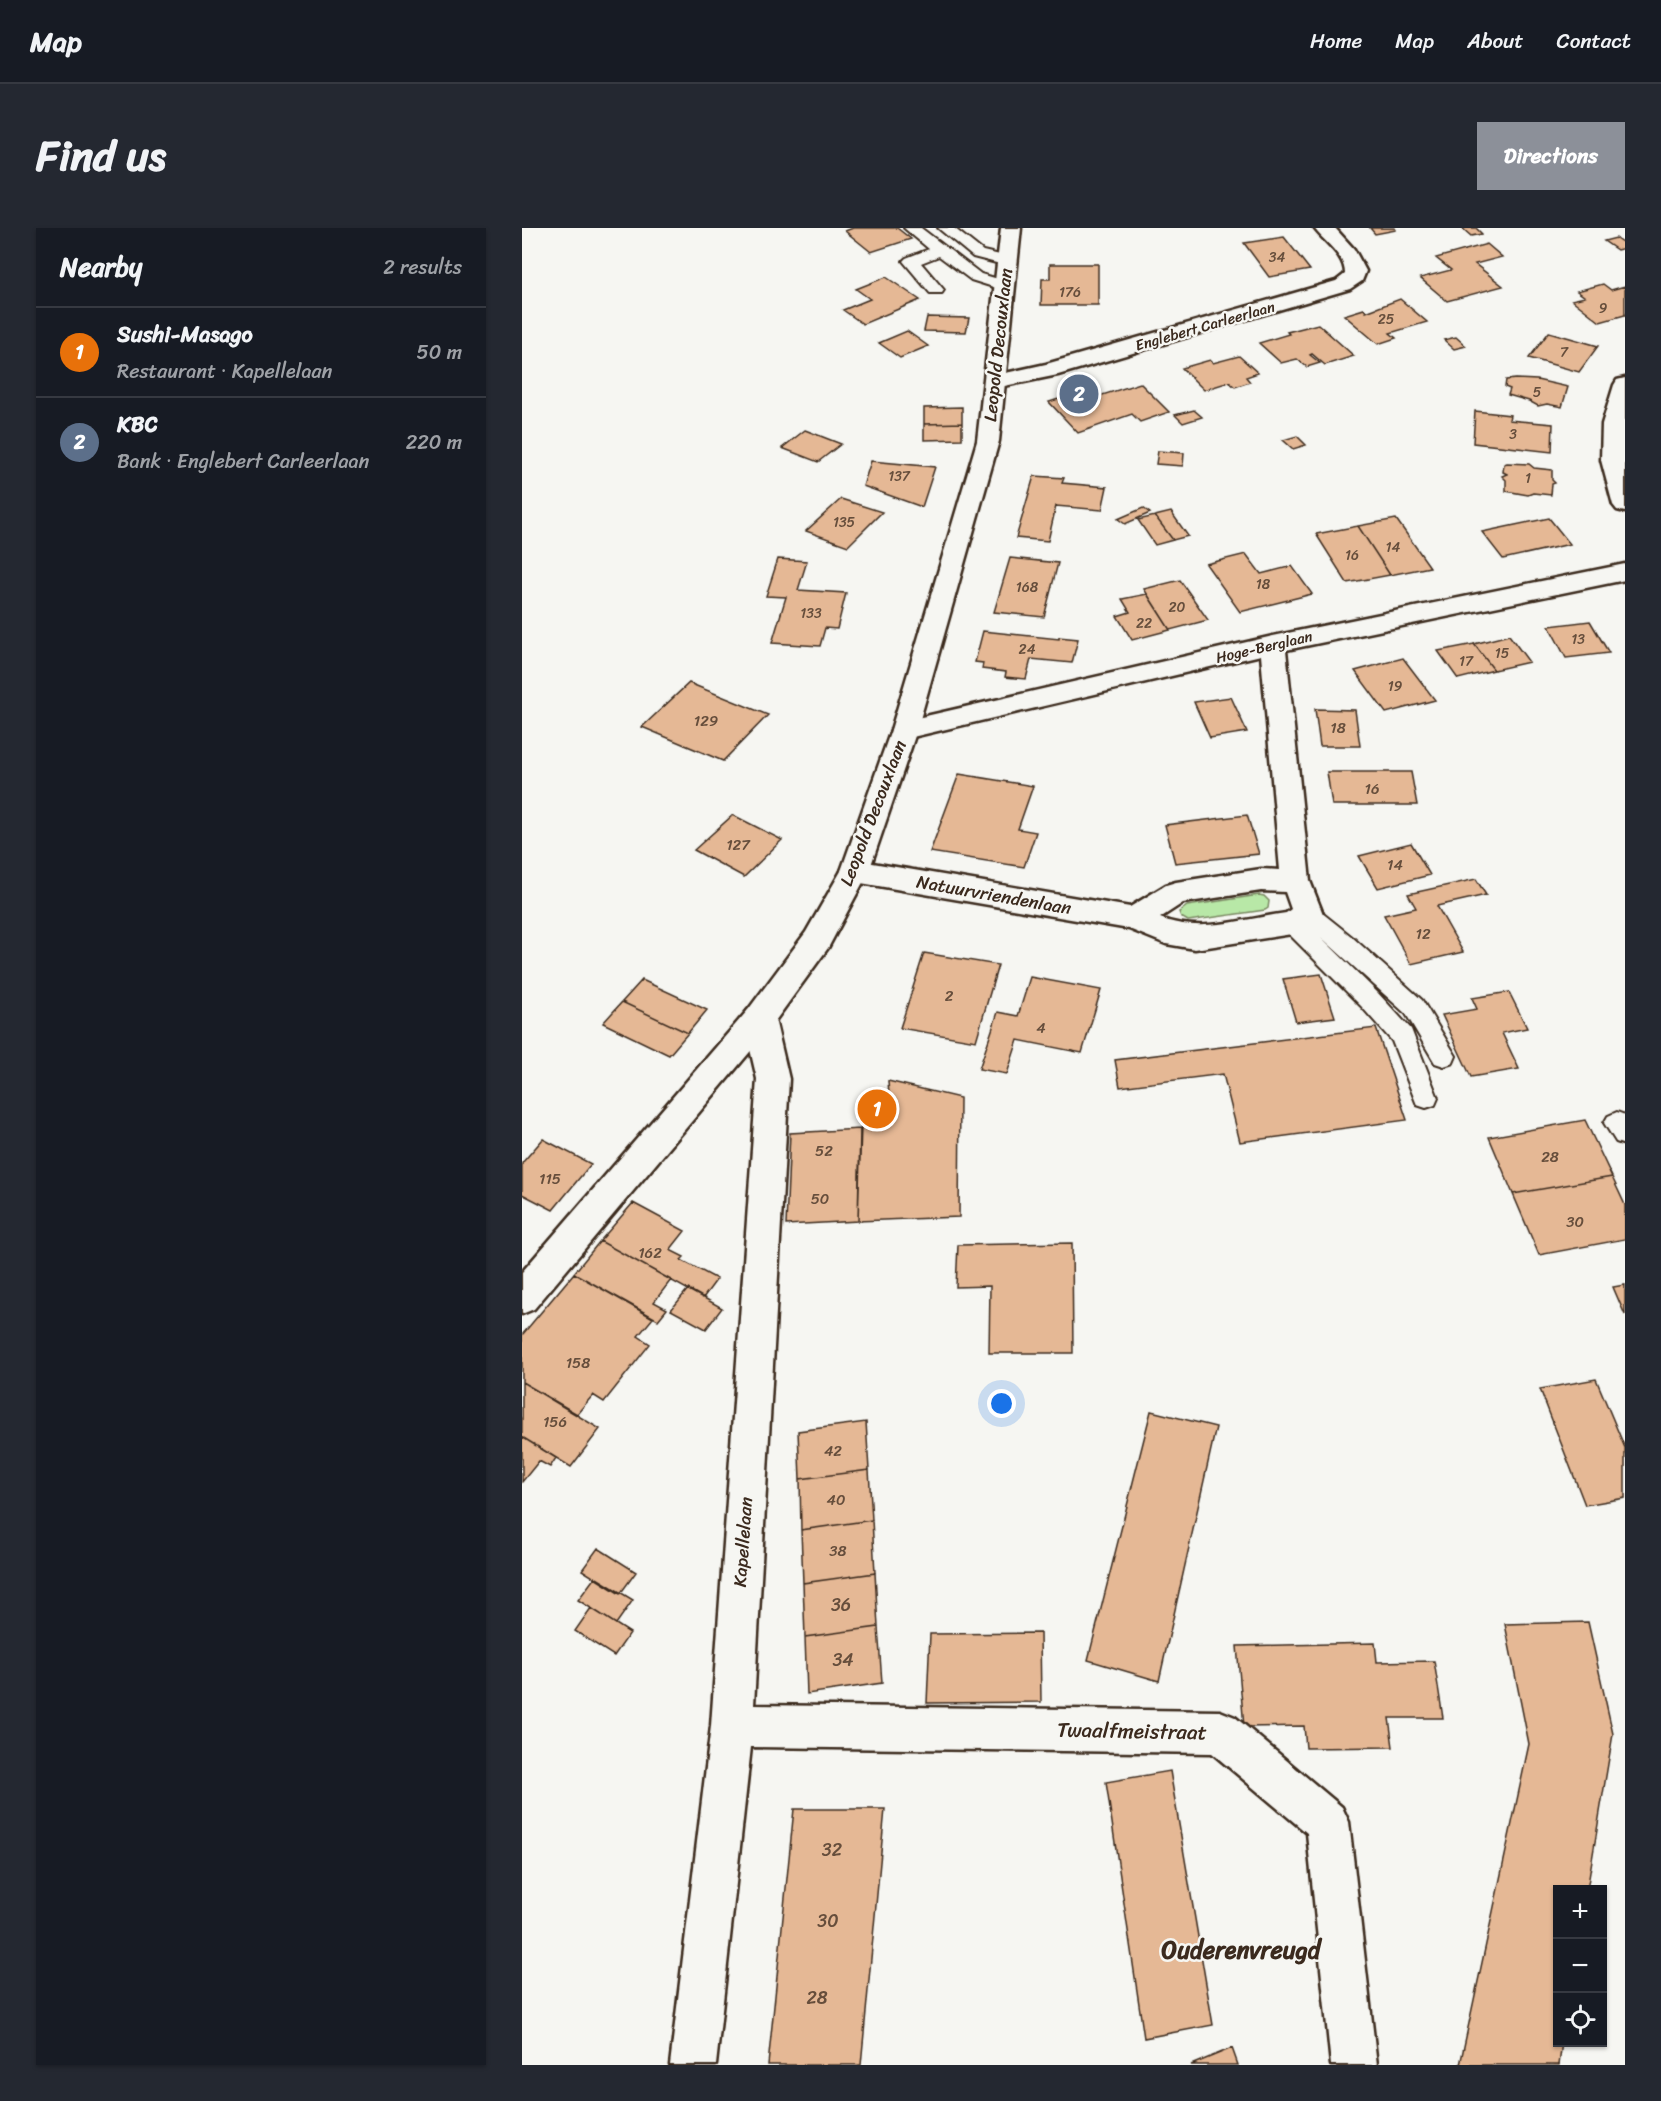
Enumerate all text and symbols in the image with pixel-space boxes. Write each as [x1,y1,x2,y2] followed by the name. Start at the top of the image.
[30,17,82,66] text: Map
[1310,22,1362,60] text: Home
[1395,22,1434,60] text: Map
[1467,22,1524,60] text: About
[1557,22,1631,60] text: Contact
[36,119,166,193] text: Find us
[1477,122,1625,190] button: Directions
[60,244,142,290] text: Nearby
[1269,245,1285,270] house number: 34
[383,250,462,285] text: 2 results
[974,266,1022,423] street label: Leopold Decouxlaan
[1059,280,1081,305] house number: 176
[1132,294,1278,358] street label: Englebert Carleerlaan
[1599,296,1608,321] house number: 9
[1378,307,1395,332] house number: 25
[117,315,253,354] text: Sushi-Masago
[75,335,84,370] text: 1
[417,335,462,370] text: 50 m
[1560,340,1569,365] house number: 7
[117,354,332,389] text: Restaurant · Kapellelaan
[1060,372,1098,416] pin: 2
[1533,380,1542,405] house number: 5
[117,405,158,444] text: KBC
[1509,422,1517,447] house number: 3
[74,425,85,460] text: 2
[406,425,462,460] text: 220 m
[117,444,369,479] text: Bank · Englebert Carleerlaan
[888,464,911,489] house number: 137
[1525,466,1531,491] house number: 1
[833,510,856,535] house number: 135
[1386,535,1401,560] house number: 14
[1345,543,1359,568] house number: 16
[1256,572,1271,597] house number: 18
[1016,575,1039,600] house number: 168
[1169,595,1186,620] house number: 20
[800,601,822,626] house number: 133
[1136,611,1152,636] house number: 22
[1213,623,1315,671] street label: Hoge-Berglaan
[1571,627,1585,652] house number: 13
[1019,637,1036,662] house number: 24
[1495,641,1510,666] house number: 15
[1459,649,1474,674] house number: 17
[1388,674,1403,699] house number: 19
[694,708,718,734] house number: 129
[1330,715,1346,741] house number: 18
[830,735,916,891] street label: Leopold Decouxlaan
[1365,776,1379,802] house number: 16
[726,832,751,858] house number: 127
[1387,852,1403,878] house number: 14
[914,866,1074,924] street label: Natuurvriendenlaan
[1415,921,1431,947] house number: 12
[945,983,954,1009] house number: 2
[1036,1015,1046,1041] house number: 4
[858,1086,896,1132] pin: 1
[815,1138,833,1164] house number: 52
[1541,1144,1559,1170] house number: 28
[539,1166,561,1192] house number: 115
[811,1186,829,1212] house number: 50
[1566,1209,1584,1235] house number: 30
[638,1240,662,1266] house number: 162
[566,1350,590,1376] house number: 158
[987,1389,1016,1418] your location
[543,1409,567,1435] house number: 156
[824,1438,842,1464] house number: 42
[827,1487,845,1513] house number: 40
[724,1495,762,1588] street label: Kapellelaan
[829,1538,847,1564] house number: 38
[831,1589,851,1621] house number: 36
[832,1644,854,1676] house number: 34
[1057,1711,1207,1751] street label: Twaalfmeistraat
[822,1834,842,1866] house number: 32
[1553,1885,1607,2047] map controls
[1553,1885,1607,1939] button: +
[817,1905,839,1937] house number: 30
[1162,1929,1323,1971] district label: Ouderenvreugd
[1553,1939,1607,1993] button: −
[806,1982,828,2014] house number: 28
[1553,1993,1607,2047] button: locate

